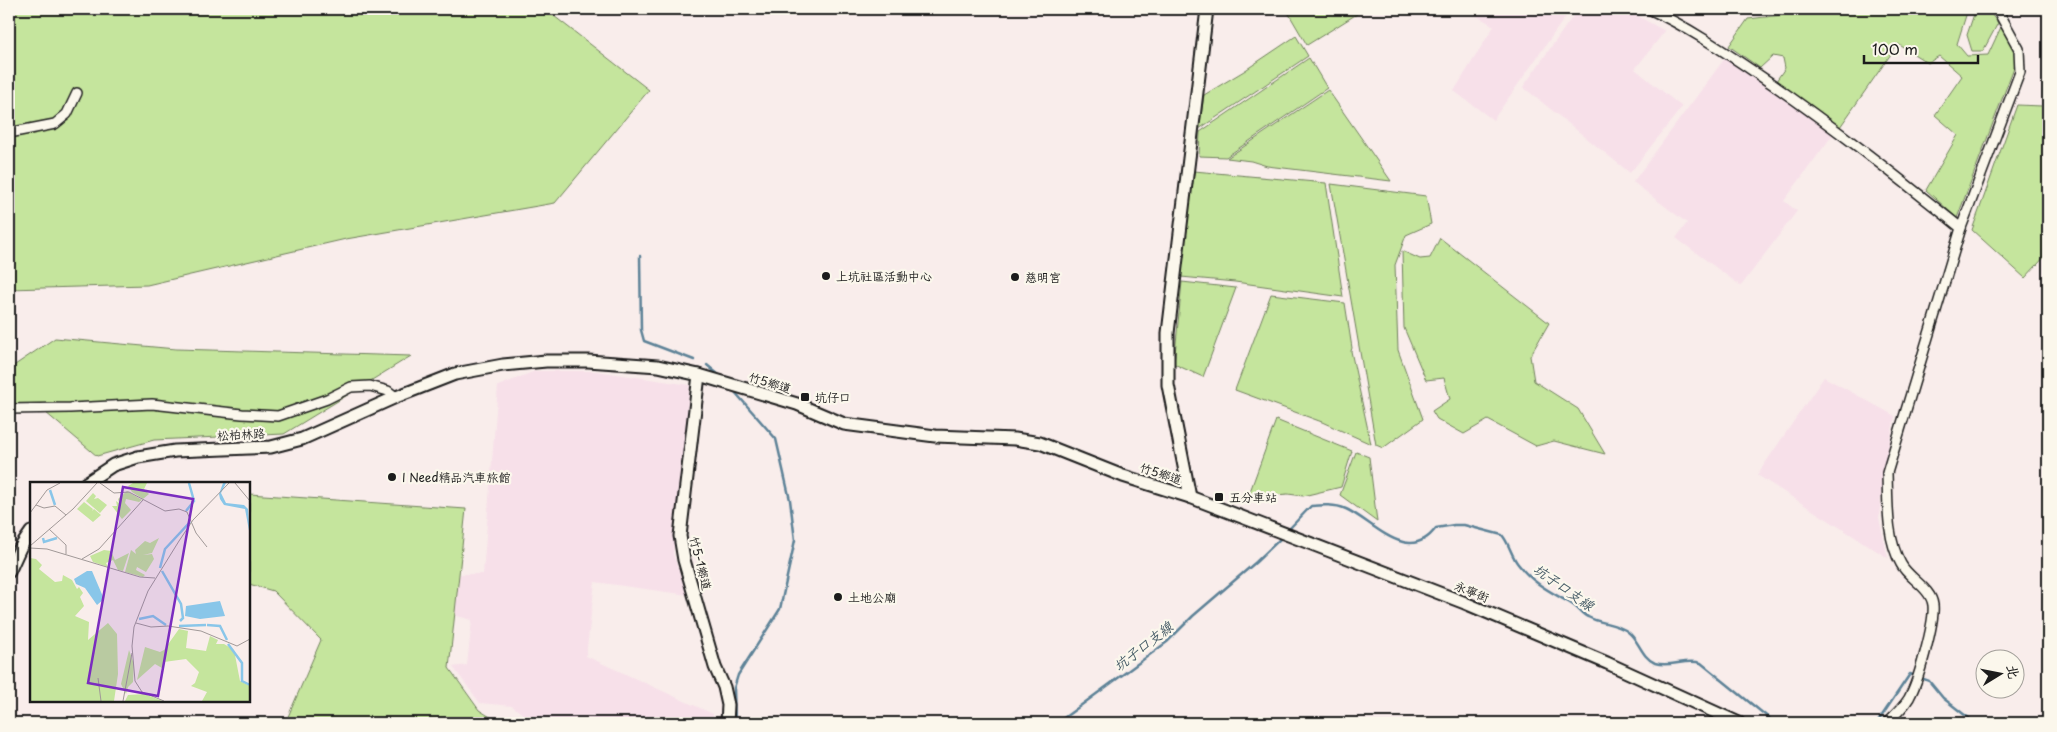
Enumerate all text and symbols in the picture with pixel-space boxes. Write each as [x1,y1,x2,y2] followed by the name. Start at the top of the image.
[1864,32,1978,64] scale bar
[1872,37,1918,60] text: 100 m
[836,267,932,285] place label: 上坑社區活動中心
[1025,268,1061,286] place label: 慈明宮
[820,270,832,282] marker: 上坑社區活動中心
[1009,271,1021,283] marker: 慈明宮
[746,367,794,397] street label: 竹5鄉道
[815,388,851,406] place label: 坑仔口
[799,391,811,403] marker: 坑仔口
[217,424,265,444] street label: 松柏林路
[1137,458,1185,488] street label: 竹5鄉道
[402,468,511,486] place label: I Need精品汽車旅館
[386,471,398,483] marker: I Need精品汽車旅館
[30,482,250,702] inset map
[1229,488,1277,506] place label: 五分車站
[1213,491,1225,503] marker: 五分車站
[686,534,716,592] street label: 竹5-1鄉道
[1529,558,1600,616] water label: 坑子口支線
[1452,576,1492,606] street label: 永寧街
[848,588,896,606] place label: 土地公廟
[832,591,844,603] marker: 土地公廟
[1109,616,1178,676] water label: 坑子口支線
[1974,650,2024,700] north arrow
[2002,663,2025,680] text: 北

